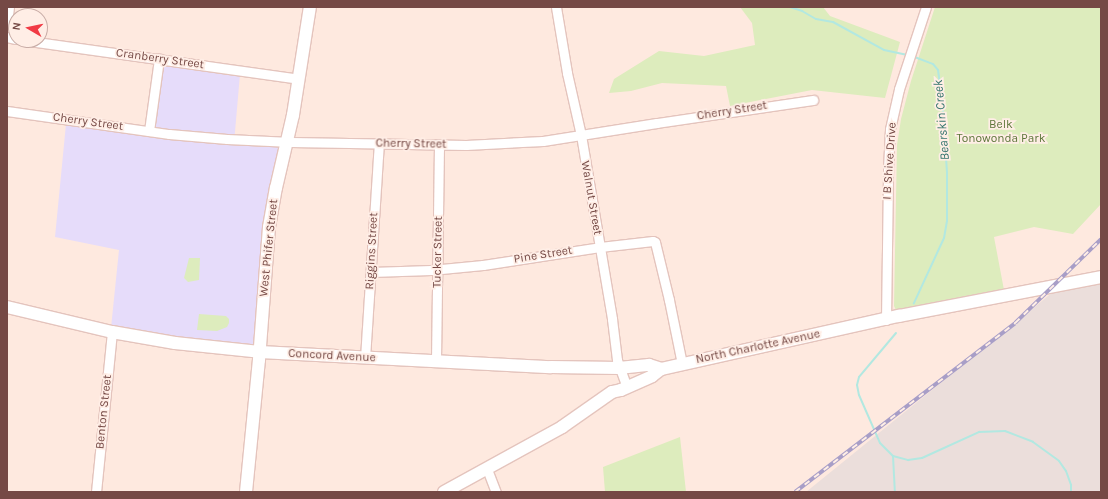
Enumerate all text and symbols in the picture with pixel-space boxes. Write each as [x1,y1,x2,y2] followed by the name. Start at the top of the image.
[8,8,48,48] north arrow
[10,21,24,31] text: N
[115,46,205,72] street label: Cranberry Street
[931,79,953,161] water label: Bearskin Creek
[696,98,768,124] street label: Cherry Street
[52,110,124,134] street label: Cherry Street
[957,118,1045,146] park label: Belk Tonowonda Park
[880,122,900,200] street label: I B Shive Drive
[375,136,447,152] street label: Cherry Street
[577,160,605,236] street label: Walnut Street
[257,198,281,298] street label: West Phifer Street
[363,212,381,290] street label: Riggins Street
[430,216,446,288] street label: Tucker Street
[513,243,573,267] street label: Pine Street
[695,327,821,367] street label: North Charlotte Avenue
[288,347,376,365] street label: Concord Avenue
[93,374,115,450] street label: Benton Street

